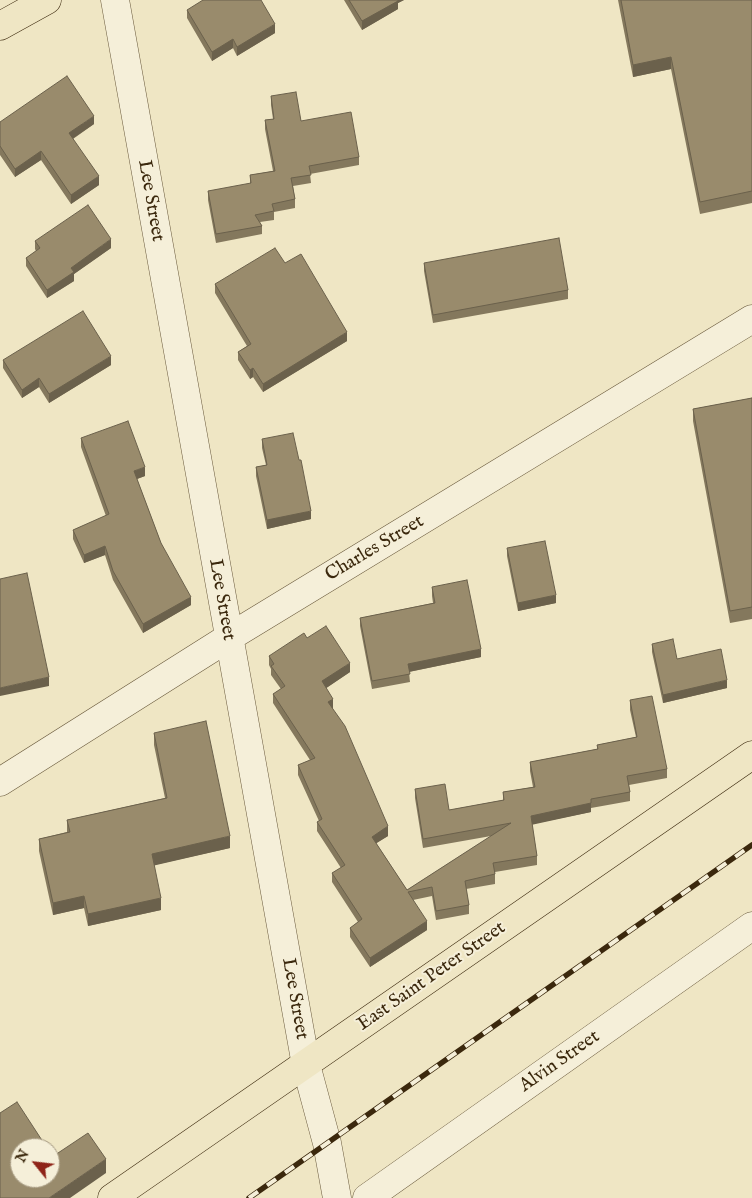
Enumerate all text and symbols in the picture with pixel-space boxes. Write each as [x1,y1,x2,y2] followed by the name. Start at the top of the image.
[132,158,168,244] street label: Lee Street
[322,511,428,587] street label: Charles Street
[203,557,239,643] street label: Lee Street
[354,917,510,1037] street label: East Saint Peter Street
[276,956,312,1042] street label: Lee Street
[515,1026,605,1098] street label: Alvin Street
[10,1138,60,1188] north arrow
[12,1147,34,1166] text: N

